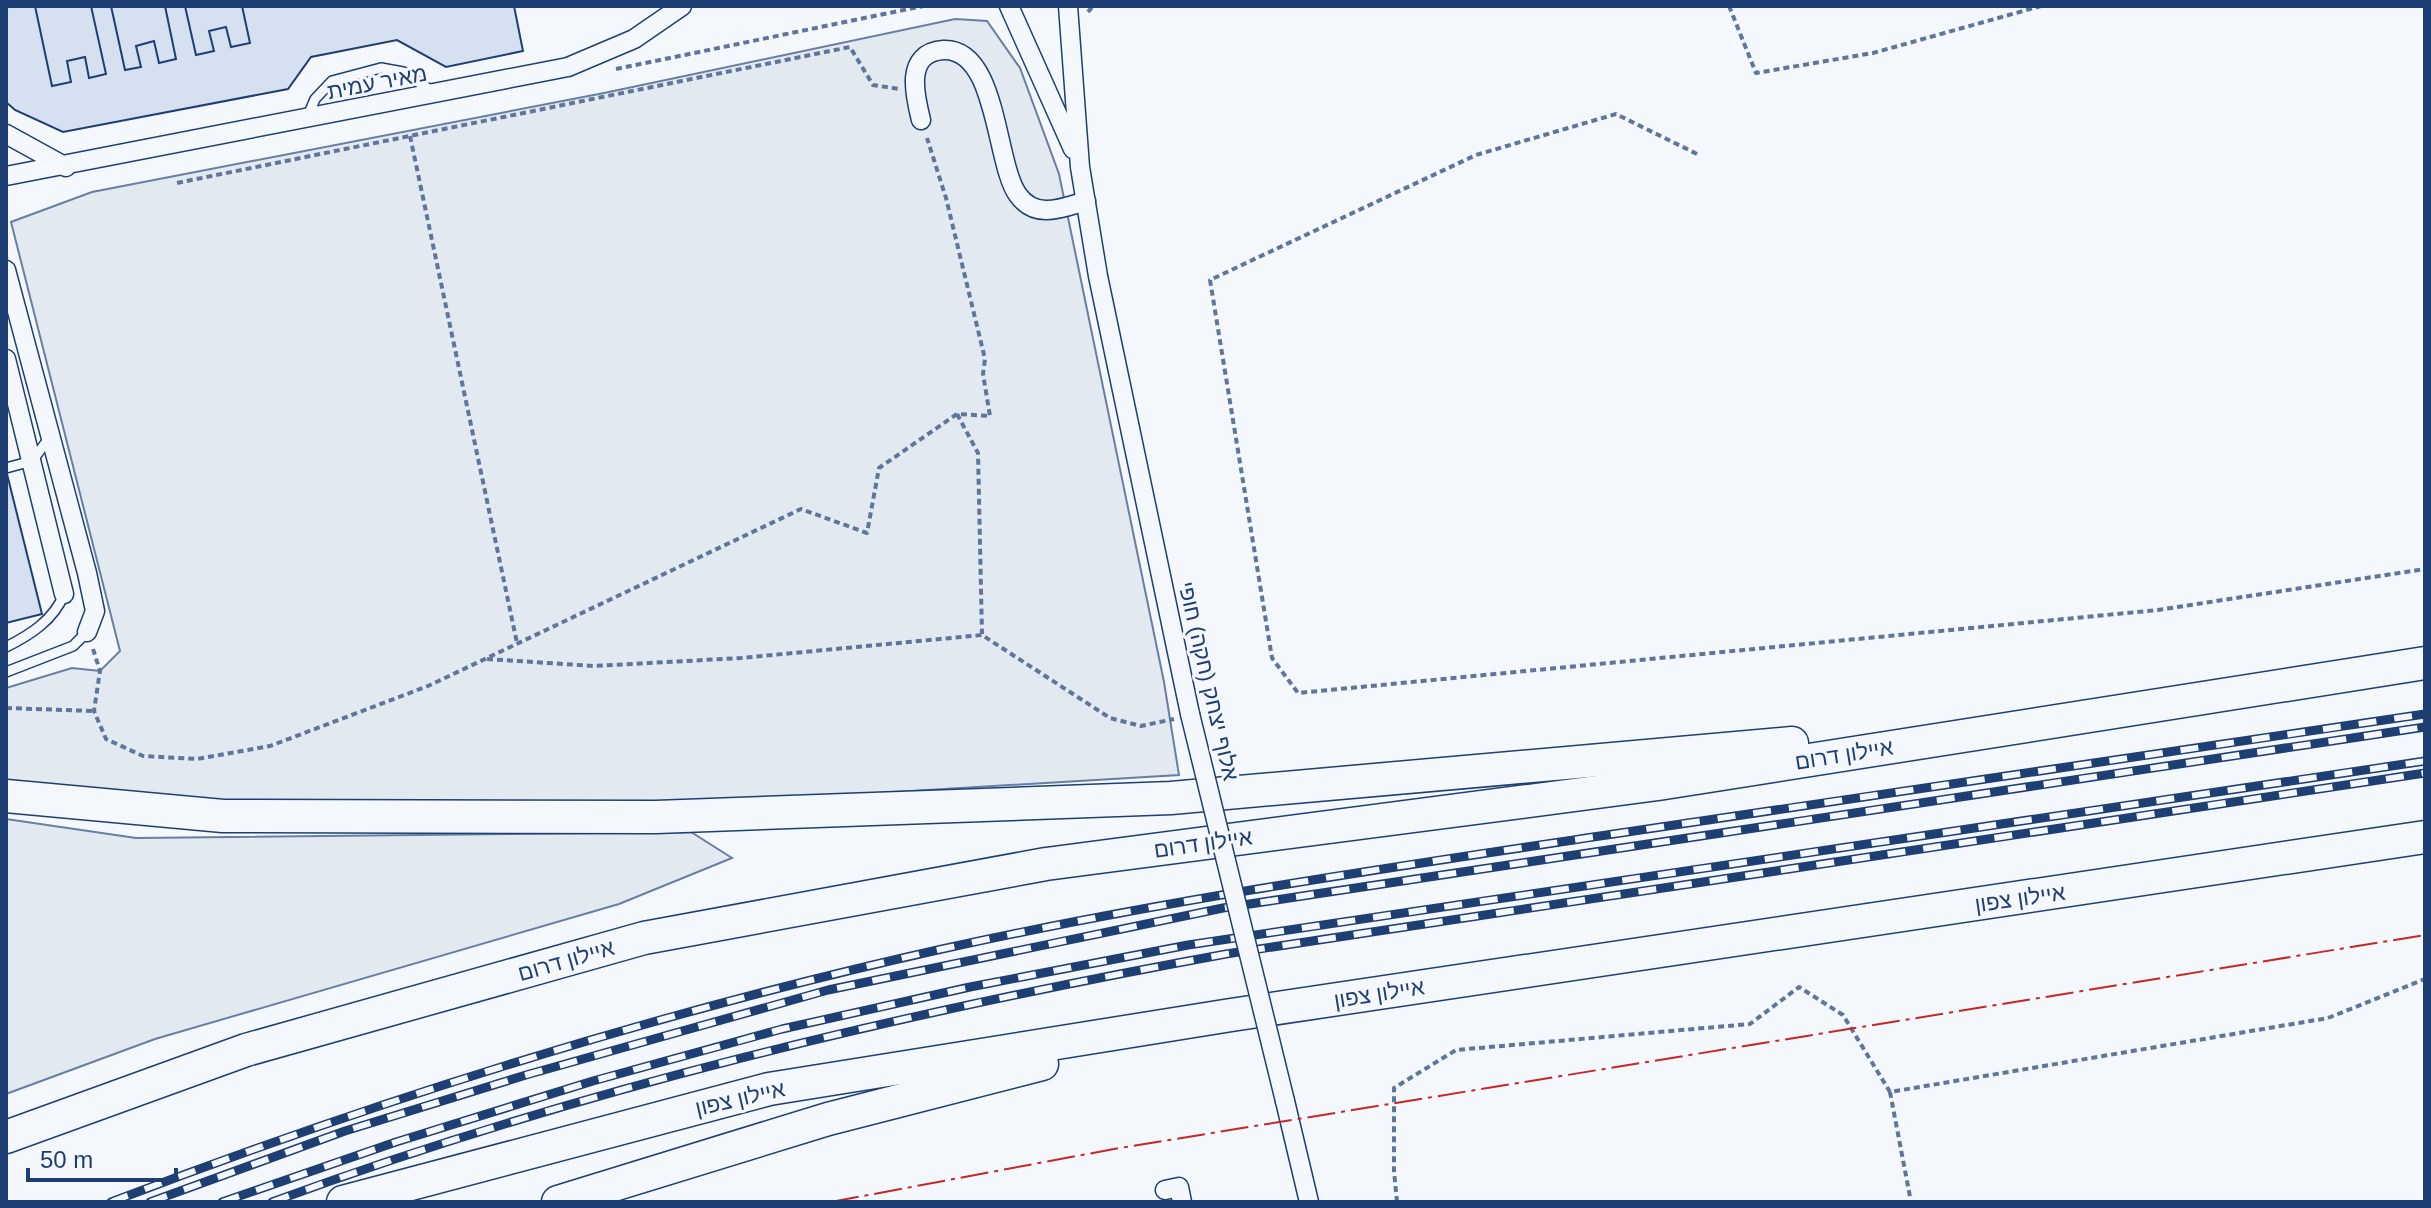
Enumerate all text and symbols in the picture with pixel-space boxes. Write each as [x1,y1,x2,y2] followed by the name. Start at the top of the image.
[325,61,429,104] street label: מאיר עמית
[1173,579,1244,783] street label: אלוף יצחק (חקה) חופי
[1793,734,1895,775] street label: איילון דרום
[1152,824,1254,863] street label: איילון דרום
[1973,880,2067,917] street label: איילון צפון
[515,935,617,986] street label: איילון דרום
[1332,974,1426,1013] street label: איילון צפון
[693,1076,788,1121] street label: איילון צפון
[28,1132,176,1182] scale bar
[40,1146,93,1173] text: 50 m

